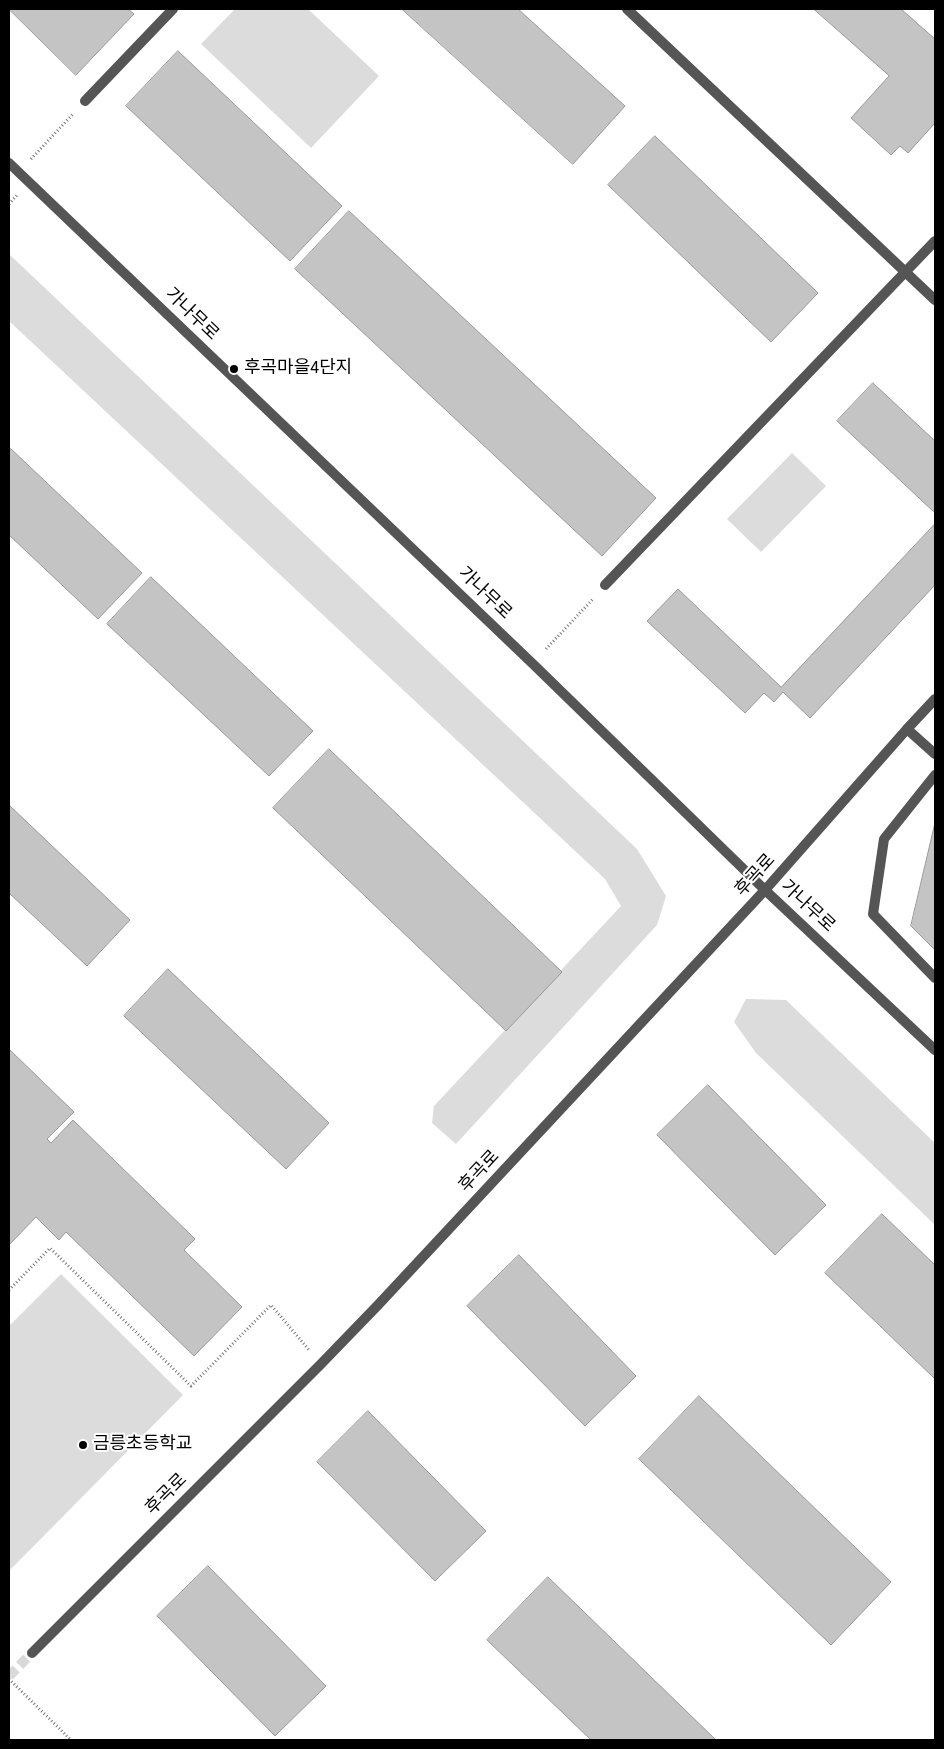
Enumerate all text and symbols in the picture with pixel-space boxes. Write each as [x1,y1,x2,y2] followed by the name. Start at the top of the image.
[160,284,222,346] street label: 가나무로
[244,358,352,380] place label: 후곡마을4단지
[228,363,240,375] marker: 후곡마을4단지
[453,563,515,625] street label: 가나무로
[731,850,781,902] street label: 후곡로
[775,877,839,937] street label: 가나무로
[455,1146,505,1198] street label: 후곡로
[93,1434,192,1456] place label: 금릉초등학교
[77,1439,89,1451] marker: 금릉초등학교
[142,1470,192,1520] street label: 후곡로

